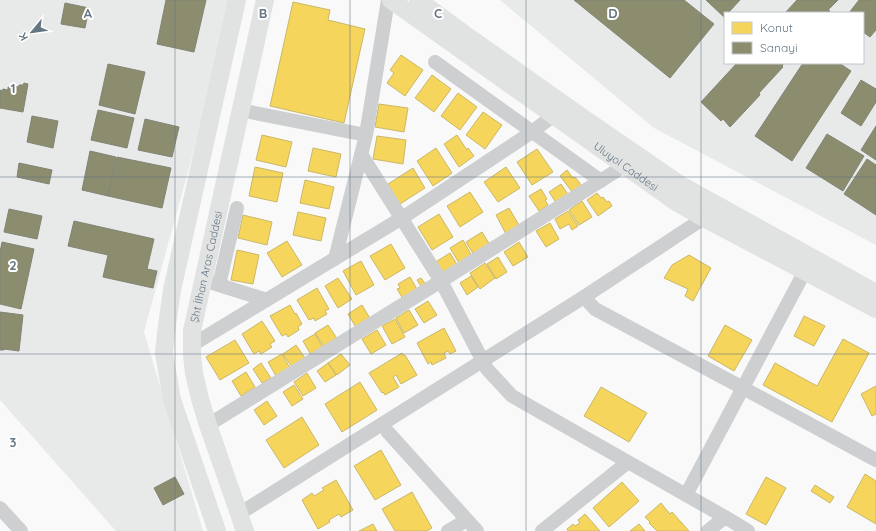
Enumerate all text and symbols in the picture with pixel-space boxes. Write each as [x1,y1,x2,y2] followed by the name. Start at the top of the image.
[84,5,93,21] text: A
[259,5,267,21] text: B
[434,5,442,21] text: C
[608,5,618,21] text: D
[12,12,52,52] north arrow
[724,12,864,64] legend
[760,20,793,35] text: Konut
[15,30,31,43] text: K
[760,40,798,55] text: Sanayi
[10,80,16,96] text: 1
[591,139,661,194] street label: Uluyol Caddesi
[187,210,225,324] street label: Şht İlhan Aras Caddesi
[9,257,17,273] text: 2
[10,434,17,450] text: 3

